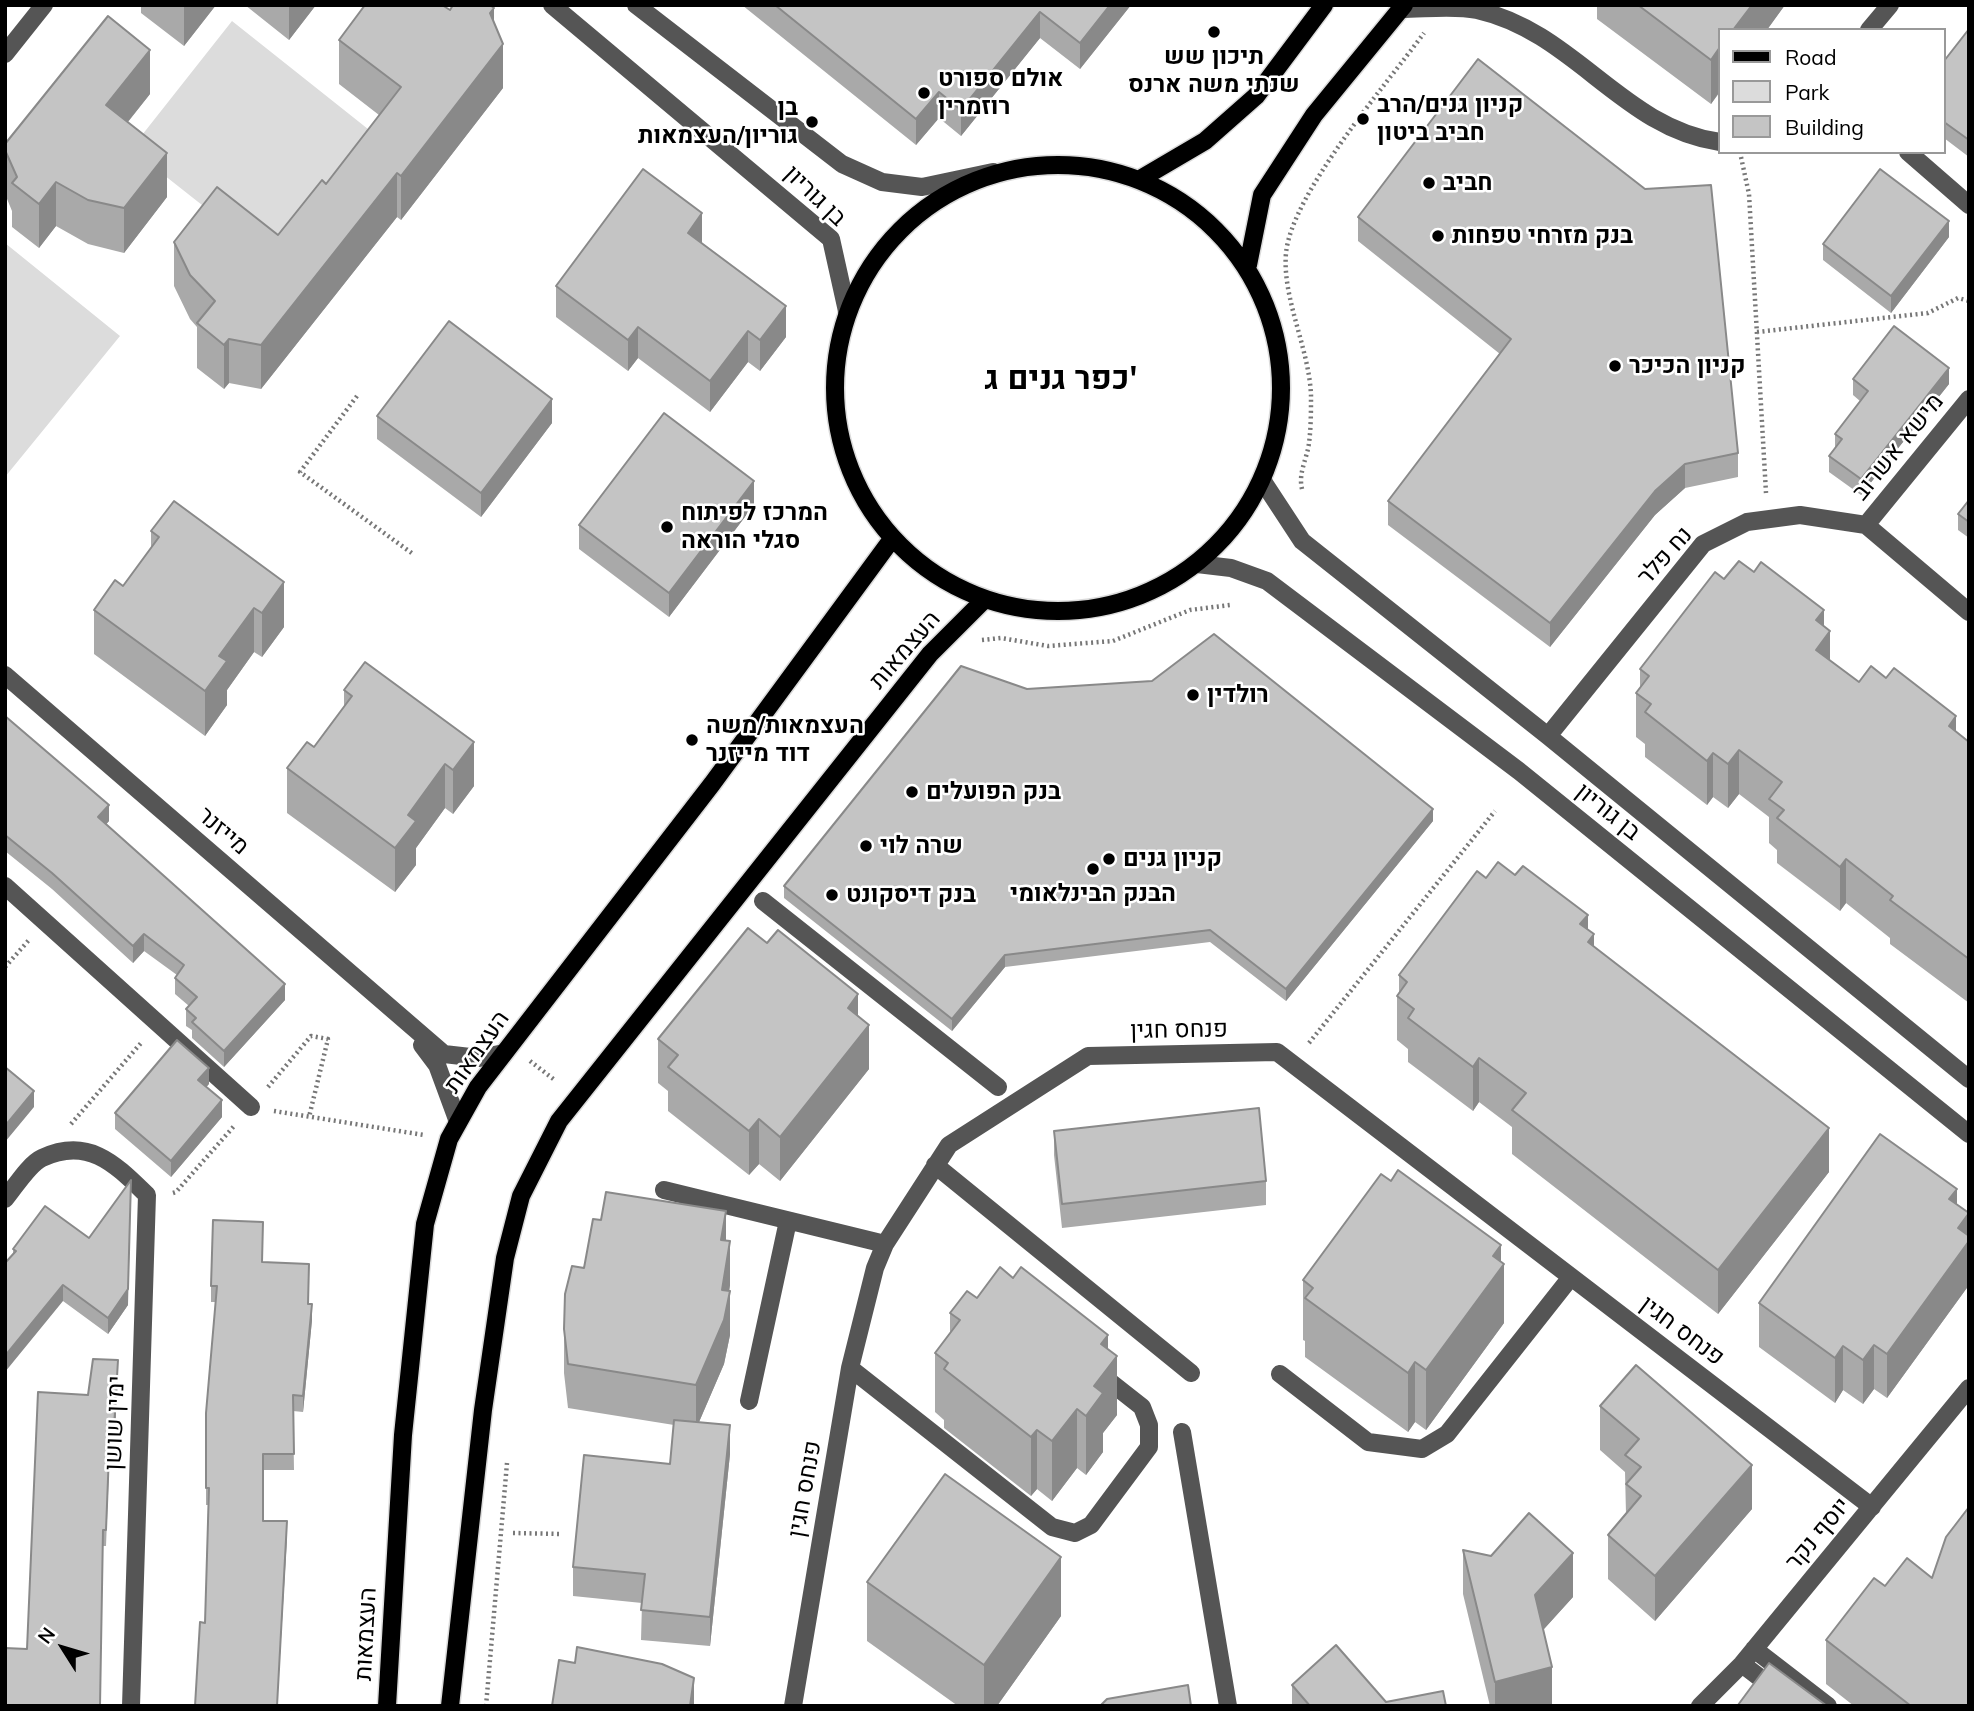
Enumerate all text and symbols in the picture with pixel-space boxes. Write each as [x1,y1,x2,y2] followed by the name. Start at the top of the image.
[1206,24,1222,40] marker: תיכון שש שנתי משה ארנס
[1718,28,1946,154] legend
[1128,43,1300,99] place label: תיכון שש שנתי משה ארנס
[1785,44,1836,70] text: Road
[938,65,1063,121] place label: אולם ספורט רוזמרין
[1785,79,1829,105] text: Park
[916,85,932,101] marker: אולם ספורט רוזמרין
[1377,91,1523,147] place label: קניון גנים/הרב חביב ביטון
[638,94,798,150] place label: בן גוריון/העצמאות
[1355,111,1371,127] marker: קניון גנים/הרב חביב ביטון
[804,114,820,130] marker: בן גוריון/העצמאות
[1785,114,1864,140] text: Building
[778,160,852,232] street label: בן גוריון
[1443,169,1492,197] place label: חביב
[1421,175,1437,191] marker: חביב
[1452,222,1633,250] place label: בנק מזרחי טפחות
[1430,228,1446,244] marker: בנק מזרחי טפחות
[1629,352,1745,380] place label: קניון הכיכר
[1607,358,1623,374] marker: קניון הכיכר
[985,360,1137,398] district label: כפר גנים ג'
[1846,388,1950,506] street label: מישא אשרוב
[681,499,828,555] place label: המרכז לפיתוח סגלי הוראה
[659,519,675,535] marker: המרכז לפיתוח סגלי הוראה
[1631,521,1699,591] street label: נח פלר
[863,605,947,695] street label: העצמאות
[1207,681,1269,709] place label: רולדין
[1185,687,1201,703] marker: רולדין
[706,712,864,768] place label: העצמאות/משה דוד מייזנר
[684,732,700,748] marker: העצמאות/משה דוד מייזנר
[1570,777,1646,847] street label: בן גוריון
[926,778,1061,806] place label: בנק הפועלים
[904,784,920,800] marker: בנק הפועלים
[191,801,255,861] street label: מייזנר
[880,832,963,860] place label: שרה לוי
[858,838,874,854] marker: שרה לוי
[1123,845,1222,873] place label: קניון גנים
[1101,851,1117,867] marker: קניון גנים
[1085,861,1101,877] marker: הבנק הבינלאומי
[1010,880,1176,908] place label: הבנק הבינלאומי
[846,881,976,909] place label: בנק דיסקונט
[824,887,840,903] marker: בנק דיסקונט
[438,1005,516,1099] street label: העצמאות
[1130,1015,1228,1045] street label: פנחס חגין
[1634,1290,1730,1372] street label: פנחס חגין
[99,1375,131,1471] street label: ימין שושן
[782,1438,828,1540] street label: פנחס חגין
[1779,1492,1857,1576] street label: יוסף נקר
[349,1586,383,1682] street label: העצמאות
[28,1613,98,1683] north arrow
[32,1622,60,1648] text: N

